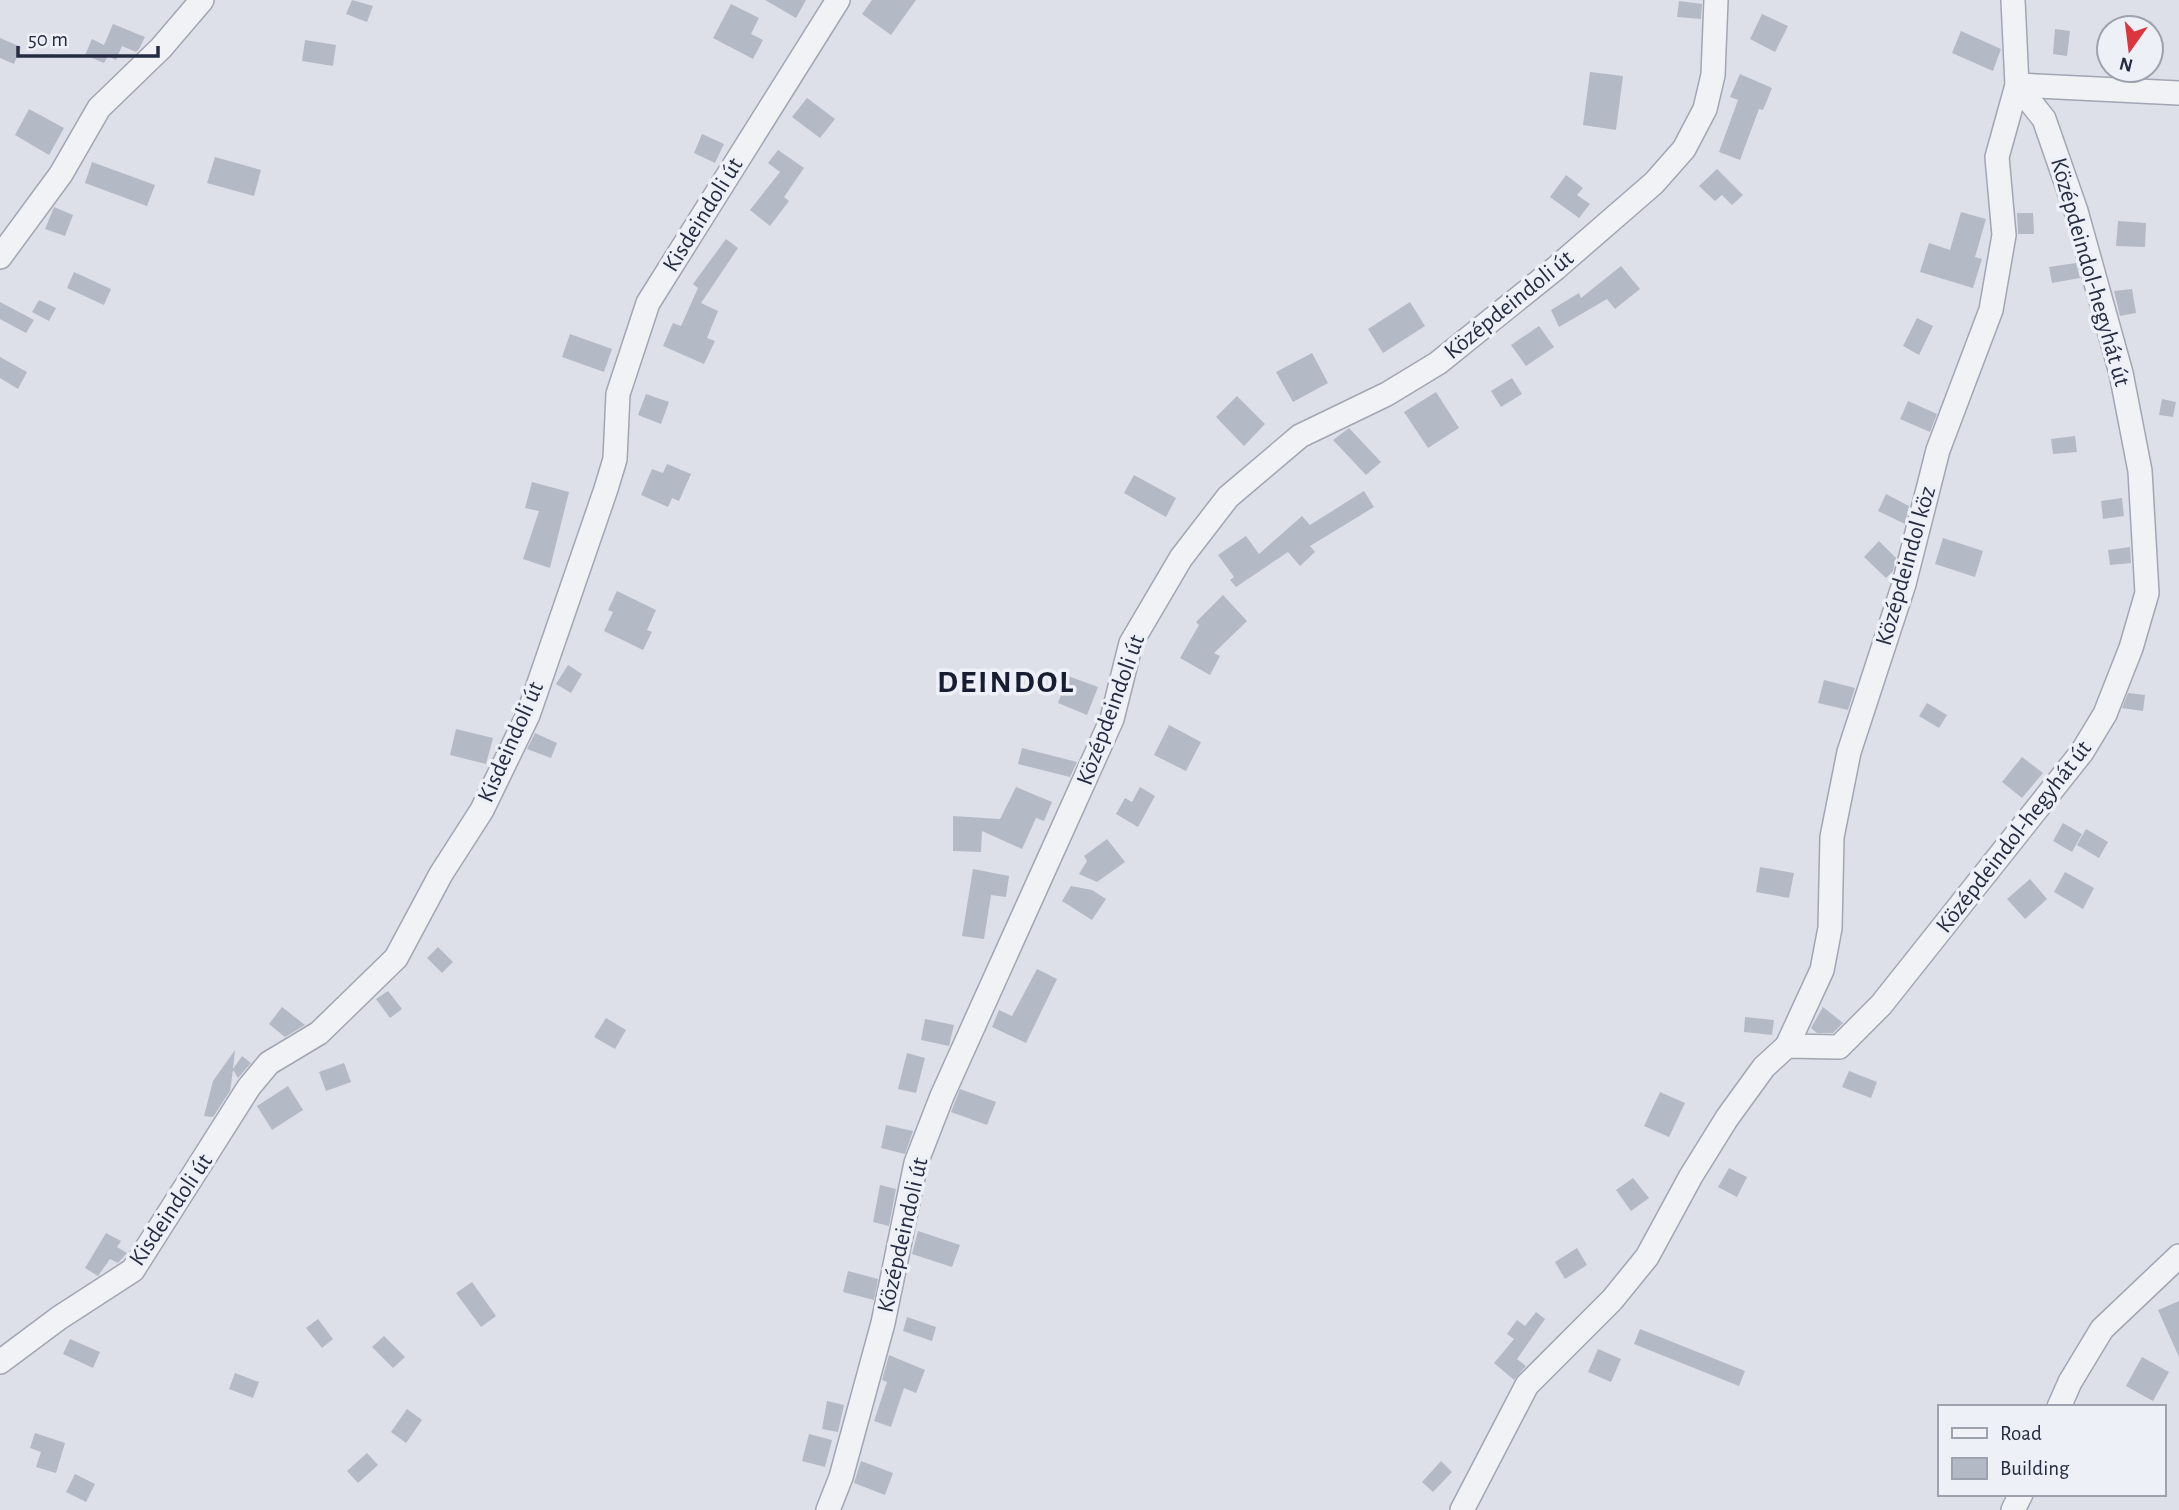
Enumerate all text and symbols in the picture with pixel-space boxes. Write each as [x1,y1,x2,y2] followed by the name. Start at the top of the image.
[18,14,158,58] scale bar
[2095,14,2165,84] north arrow
[28,29,68,50] text: 50 m
[2118,53,2135,75] text: N
[659,154,748,276] street label: Kisdeindoli út
[2046,155,2134,389] street label: Középdeindol-hegyhát út
[1440,246,1578,364] street label: Középdeindoli út
[1872,484,1940,648] street label: Középdeindol köz
[1073,631,1149,789] street label: Középdeindoli út
[937,666,1075,698] district label: DEINDOL
[474,678,548,806] street label: Kisdeindoli út
[1932,736,2096,938] street label: Középdeindol-hegyhát út
[125,1149,217,1270] street label: Kisdeindoli út
[873,1155,933,1315] street label: Középdeindoli út
[1938,1405,2165,1496] legend
[2000,1423,2042,1444] text: Road
[2000,1458,2070,1479] text: Building

